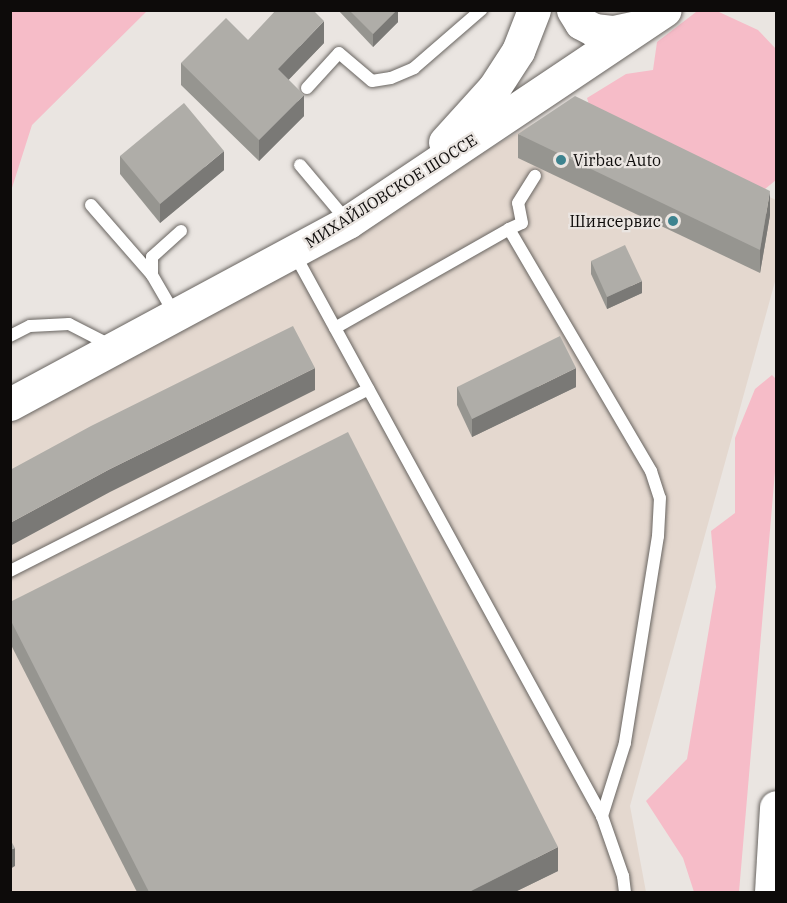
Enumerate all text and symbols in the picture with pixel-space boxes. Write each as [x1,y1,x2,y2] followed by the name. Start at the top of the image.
[301,130,481,252] street label: МИХАЙЛОВСКОЕ ШОССЕ
[573,150,661,170] place label: Virbac Auto
[554,153,568,167] marker: Virbac Auto
[569,211,661,231] place label: Шинсервис
[666,214,680,228] marker: Шинсервис

